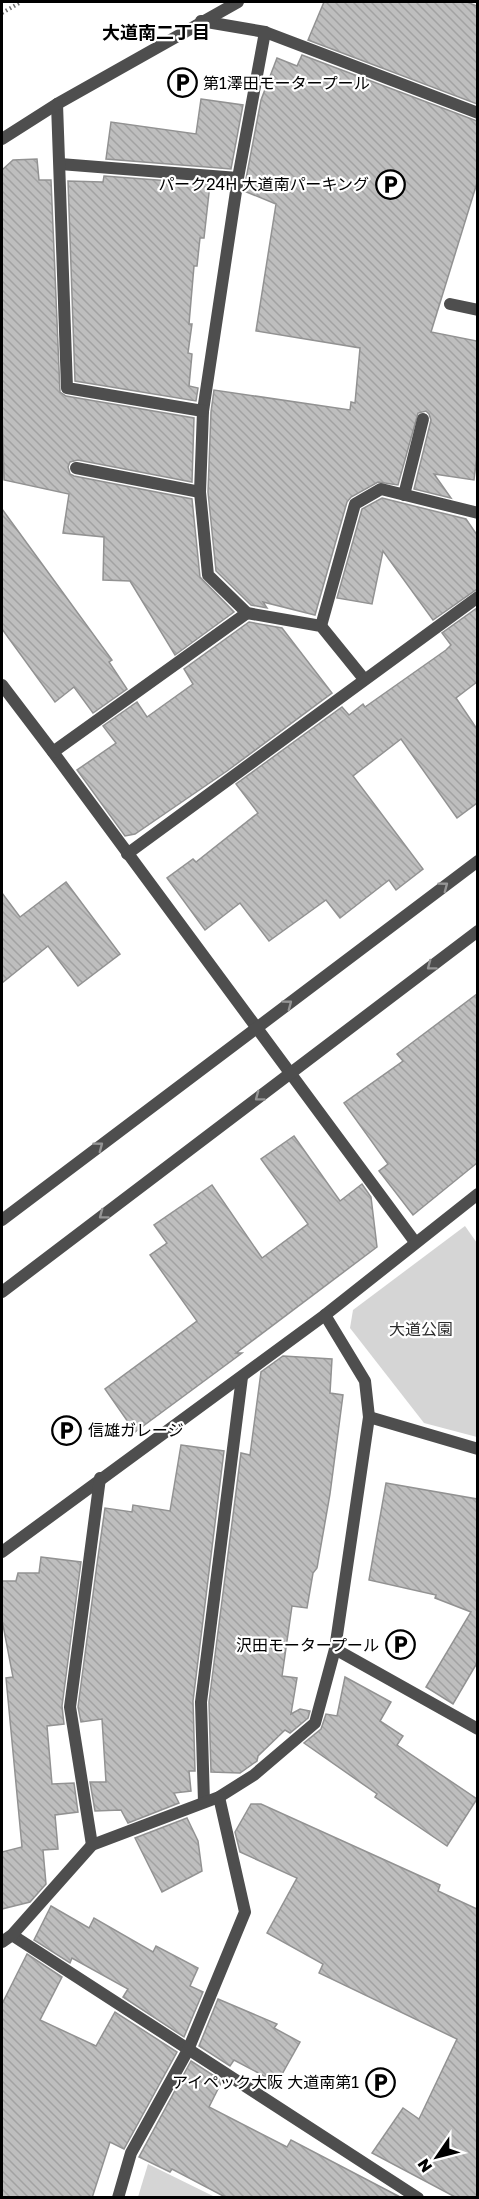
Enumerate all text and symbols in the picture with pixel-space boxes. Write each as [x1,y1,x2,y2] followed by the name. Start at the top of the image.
[102,21,210,43] district label: 大道南二丁目
[166,67,198,99] parking icon: 第1澤田モータープール
[203,73,370,93] place label: 第1澤田モータープール
[374,168,406,200] parking icon: パーク24H 大道南パーキング
[158,174,369,194] place label: パーク24H 大道南パーキング
[437,883,448,894] one-way arrow
[426,959,437,970] one-way arrow
[281,1000,292,1011] one-way arrow
[254,1089,265,1100] one-way arrow
[92,1143,103,1154] one-way arrow
[99,1208,110,1219] one-way arrow
[389,1319,453,1339] park label: 大道公園
[51,1414,83,1446] parking icon: 信雄ガレージ
[88,1420,184,1440] place label: 信雄ガレージ
[384,1629,416,1661] parking icon: 沢田モータープール
[236,1635,379,1655] place label: 沢田モータープール
[364,2066,396,2098] parking icon: アイペック大阪 大道南第1
[172,2072,359,2092] place label: アイペック大阪 大道南第1
[407,2127,467,2187] north arrow
[413,2155,436,2176] text: N

